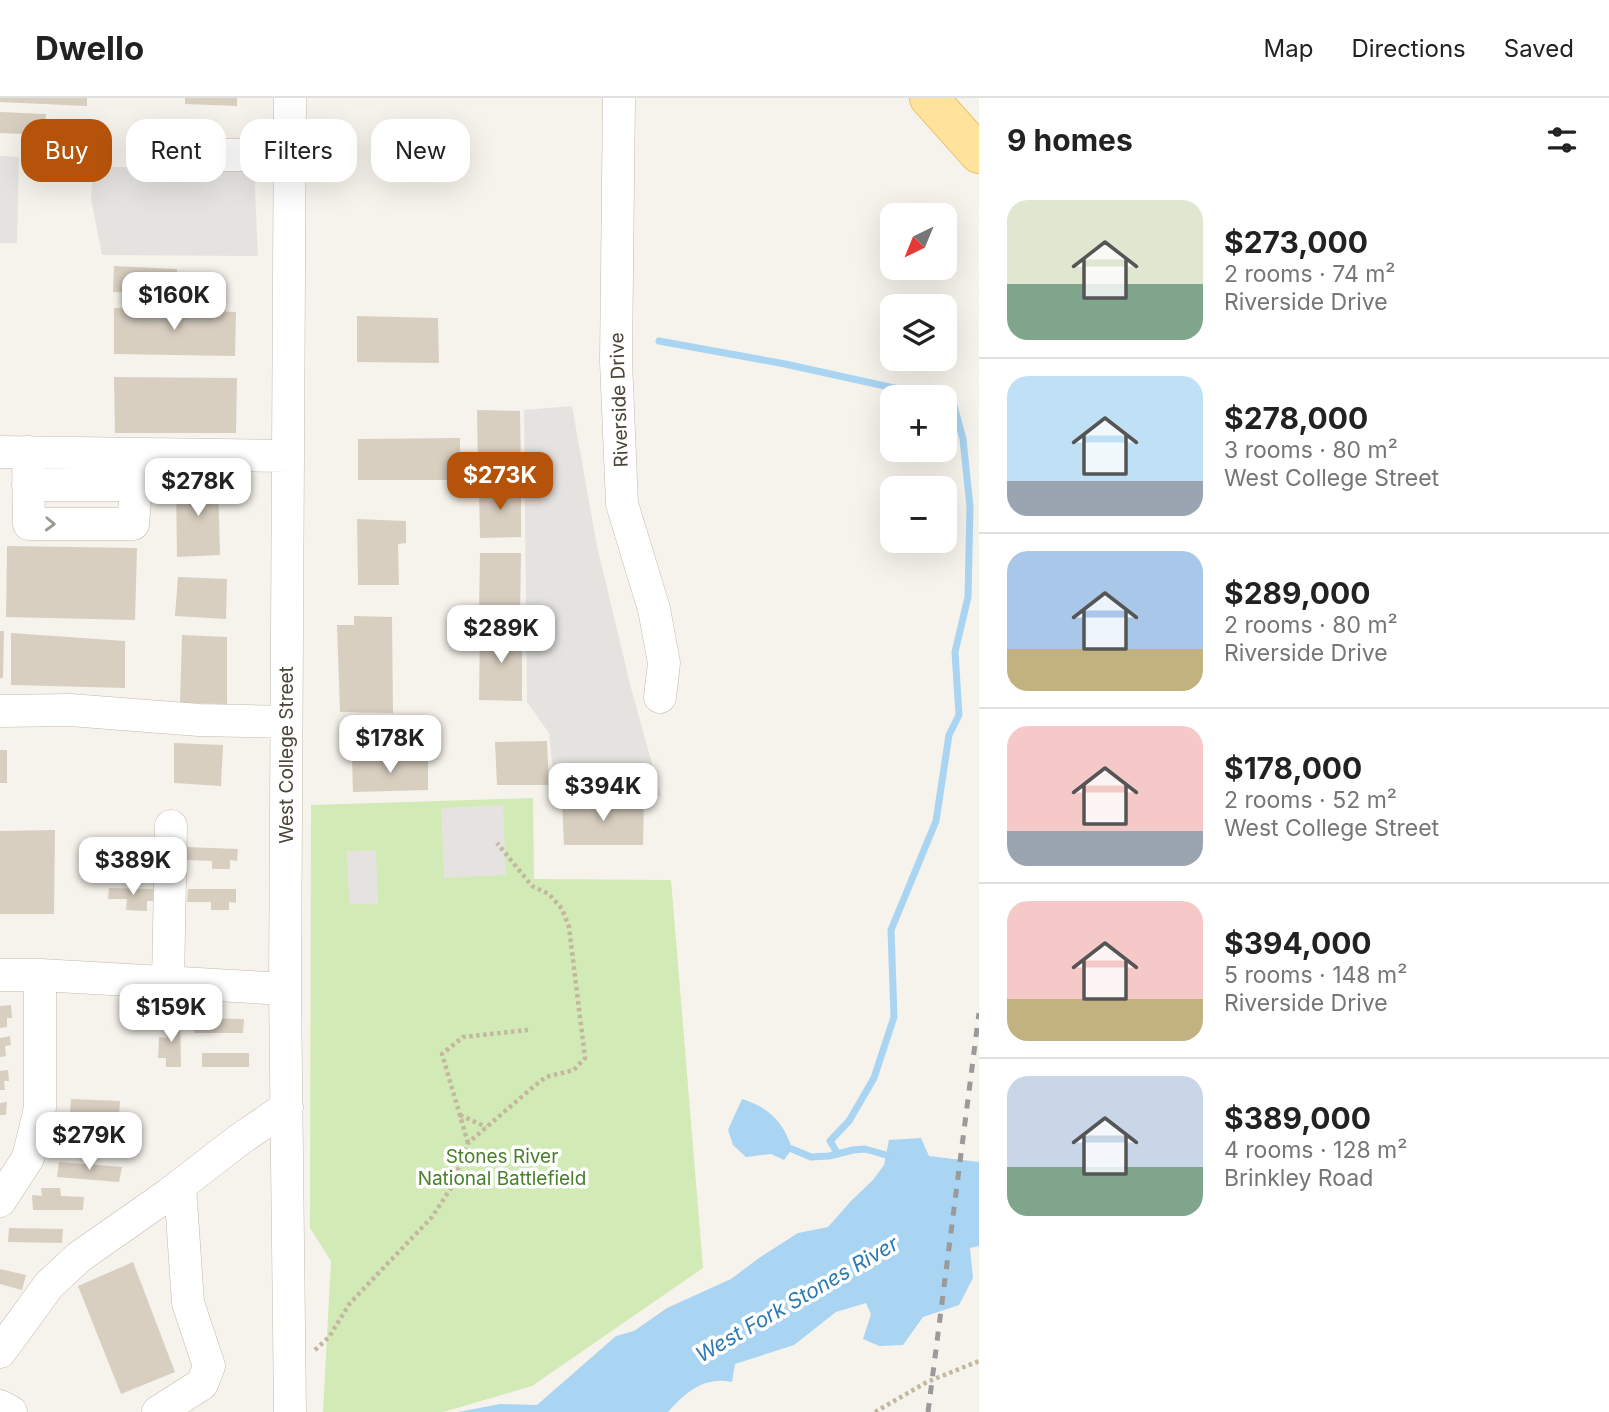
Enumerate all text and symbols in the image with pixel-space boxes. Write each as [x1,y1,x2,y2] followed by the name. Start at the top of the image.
[35,28,144,68] text: Dwello
[1264,34,1313,63] text: Map
[1351,34,1466,63] text: Directions
[1504,34,1574,63] text: Saved
[21,119,112,182] chip: Buy
[126,119,226,182] chip: Rent
[240,119,357,182] chip: Filters
[371,119,470,182] chip: New
[1543,121,1581,159] icon: filters
[1007,122,1133,158] text: 9 homes
[880,203,957,280] north arrow
[880,203,957,553] map controls
[1224,224,1368,260] text: $273,000
[1063,228,1147,312] icon: home
[1224,260,1396,288] text: 2 rooms · 74 m²
[125,272,223,332] pin: $160K
[138,281,210,309] text: $160K
[1224,288,1388,316] text: Riverside Drive
[880,294,957,371] button: layers
[605,332,633,468] street label: Riverside Drive
[880,385,957,462] button: +
[1224,400,1368,436] text: $278,000
[1063,404,1147,488] icon: home
[1224,436,1398,464] text: 3 rooms · 80 m²
[451,452,549,512] pin: $273K
[149,458,247,518] pin: $278K
[463,461,537,489] text: $273K
[1224,464,1439,492] text: West College Street
[161,467,235,495] text: $278K
[880,476,957,553] button: −
[45,517,56,532] one-way arrow
[1224,575,1371,611] text: $289,000
[1063,579,1147,663] icon: home
[452,606,550,665] pin: $289K
[1224,611,1398,639] text: 2 rooms · 80 m²
[463,614,539,642] text: $289K
[1224,639,1388,667] text: Riverside Drive
[275,666,298,844] street label: West College Street
[341,716,439,775] pin: $178K
[355,724,425,752] text: $178K
[1224,750,1362,786] text: $178,000
[1063,754,1147,838] icon: home
[554,764,652,823] pin: $394K
[565,772,641,800] text: $394K
[1224,786,1397,814] text: 2 rooms · 52 m²
[1224,814,1439,842] text: West College Street
[84,838,182,897] pin: $389K
[95,846,171,874] text: $389K
[1224,925,1372,961] text: $394,000
[1063,929,1147,1013] icon: home
[1224,961,1407,989] text: 5 rooms · 148 m²
[122,984,220,1044] pin: $159K
[1224,989,1388,1017] text: Riverside Drive
[135,993,207,1021] text: $159K
[1224,1100,1371,1136] text: $389,000
[1063,1104,1147,1188] icon: home
[40,1112,138,1172] pin: $279K
[52,1121,126,1149] text: $279K
[1224,1136,1407,1164] text: 4 rooms · 128 m²
[418,1145,586,1190] park label: Stones River National Battlefield
[1224,1164,1373,1192] text: Brinkley Road
[691,1230,904,1367] water label: West Fork Stones River

